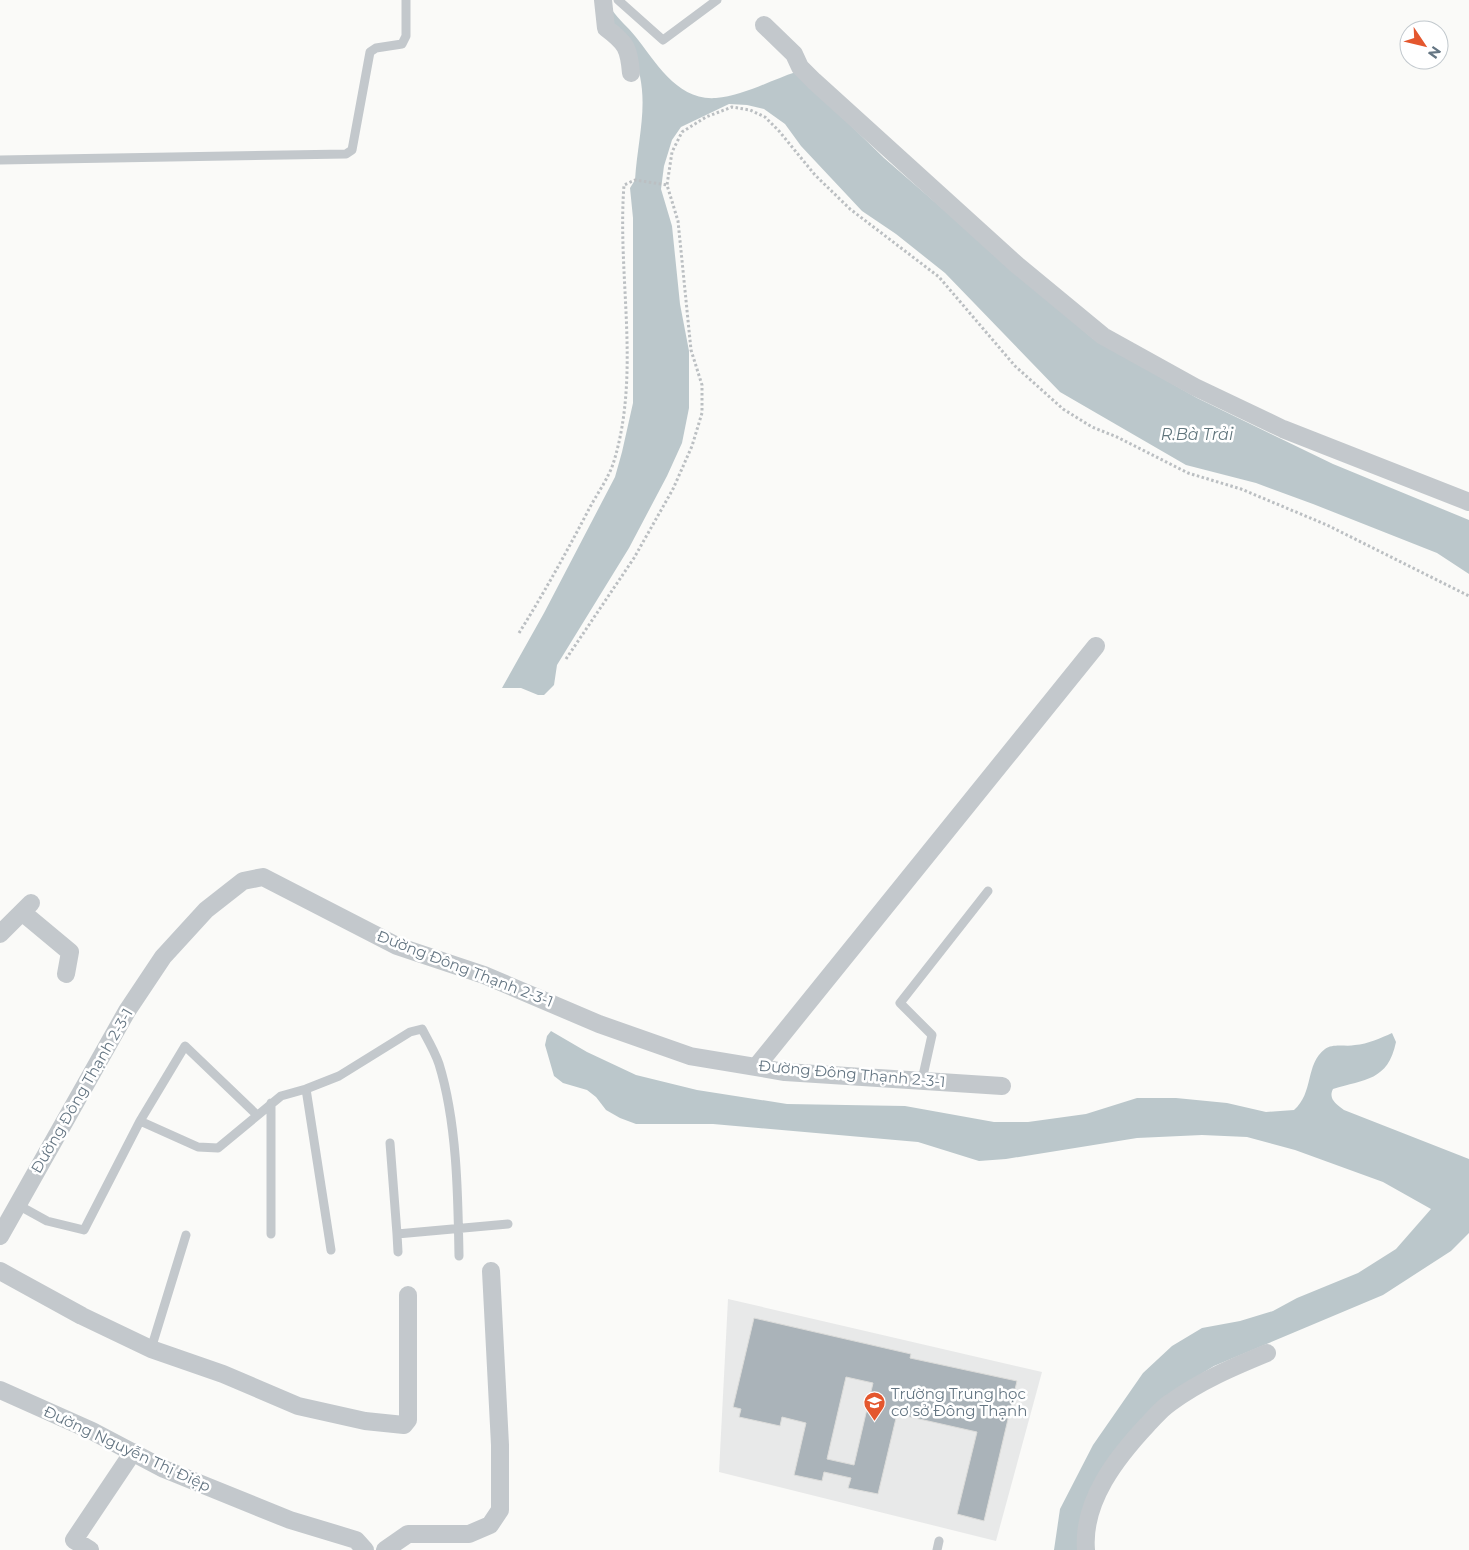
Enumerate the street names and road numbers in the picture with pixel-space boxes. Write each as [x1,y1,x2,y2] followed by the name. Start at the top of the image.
[374,926,556,1011] street label: Đường Đông Thạnh 2-3-1
[27,1005,137,1177] street label: Đường Đông Thạnh 2-3-1
[758,1056,946,1091] street label: Đường Đông Thạnh 2-3-1
[41,1401,214,1496] street label: Đường Nguyễn Thị Điệp

